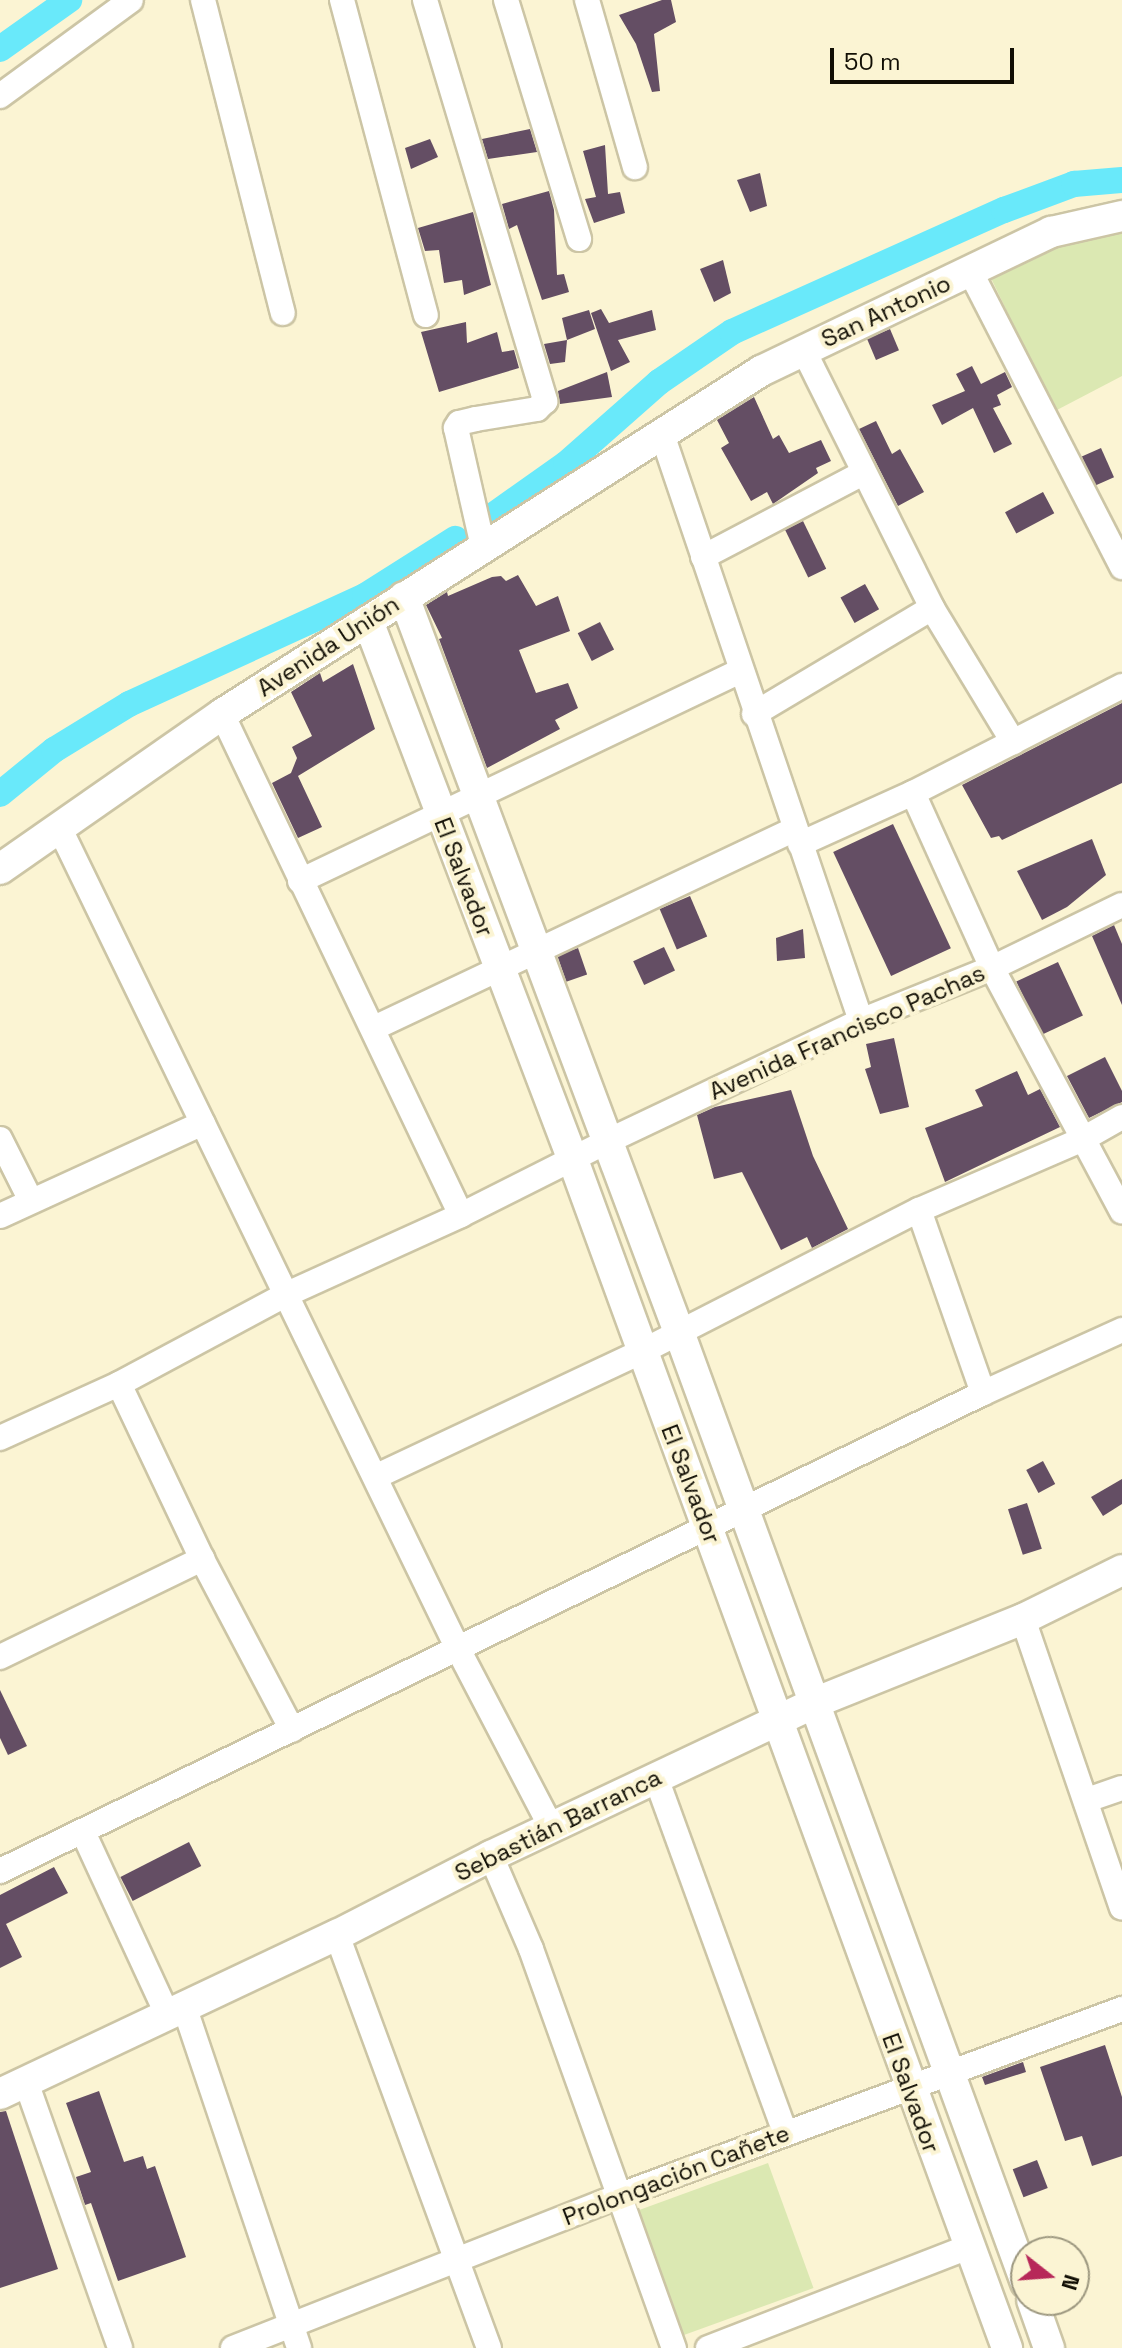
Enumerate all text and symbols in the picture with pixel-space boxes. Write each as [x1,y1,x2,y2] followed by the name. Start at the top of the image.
[834,32,1018,82] scale bar
[844,46,901,77] text: 50 m
[817,268,955,354] street label: San Antonio
[252,589,404,703] street label: Avenida Unión
[428,813,500,941] street label: El Salvador
[705,958,989,1106] street label: Avenida Francisco Pachas
[655,1420,727,1548] street label: El Salvador
[450,1763,666,1887] street label: Sebastián Barranca
[876,2029,946,2157] street label: El Salvador
[559,2118,793,2232] street label: Prolongación Cañete
[1010,2236,1090,2316] north arrow
[1055,2271,1087,2294] text: N

